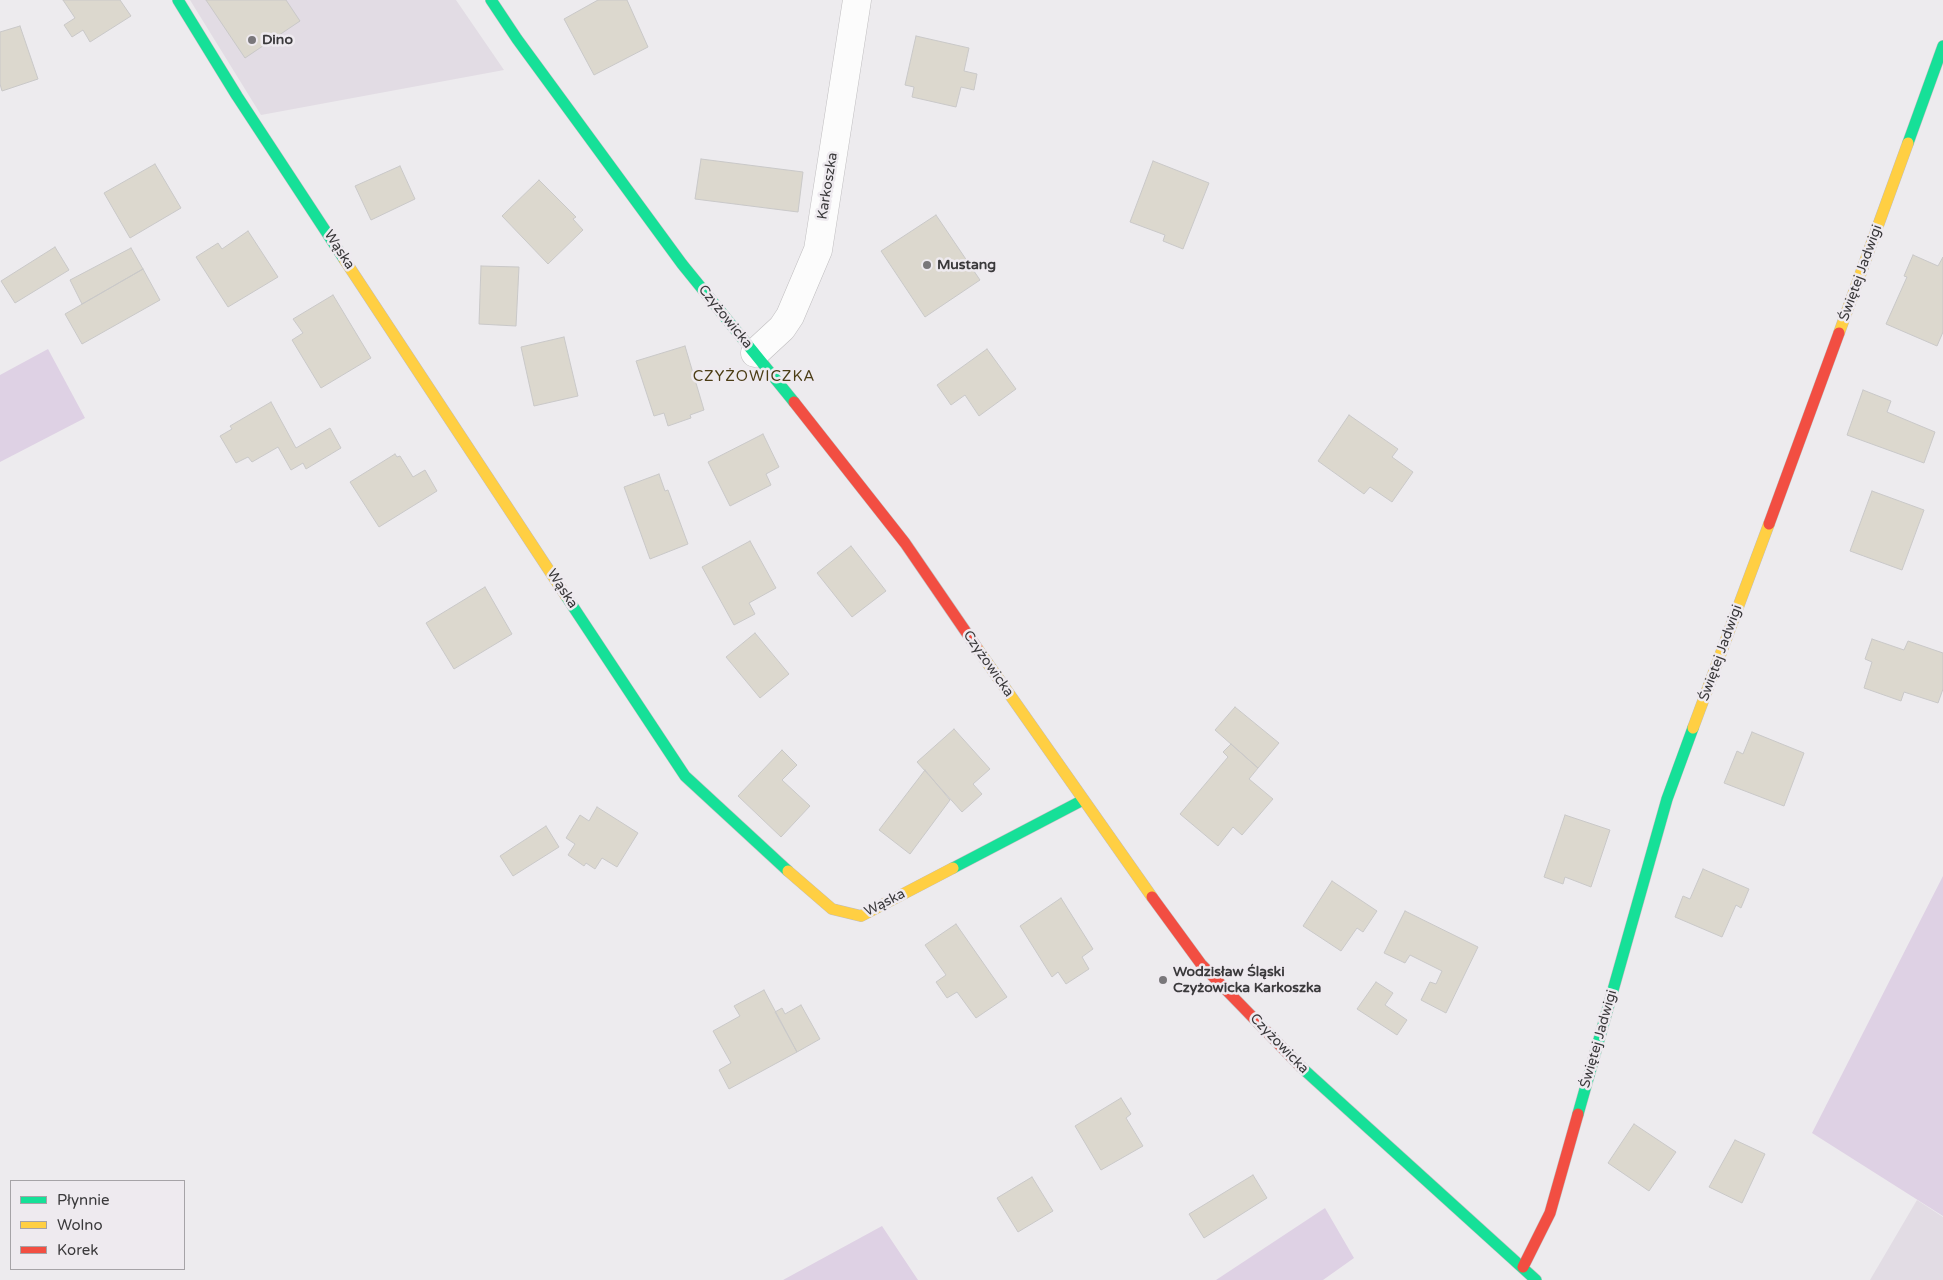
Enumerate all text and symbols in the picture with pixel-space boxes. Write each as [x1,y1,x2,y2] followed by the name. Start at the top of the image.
[262,32,293,48] place label: Dino
[246,34,258,46] marker: Dino
[814,151,842,221] street label: Karkoszka
[1836,223,1886,323] street label: Świętej Jadwigi
[320,227,358,273] street label: Wąska
[937,257,996,273] place label: Mustang
[921,259,933,271] marker: Mustang
[694,282,756,352] street label: Czyżowicka
[691,368,817,386] district label: CZYŻOWICZKA
[543,566,581,612] street label: Wąska
[1696,603,1746,703] street label: Świętej Jadwigi
[959,628,1017,700] street label: Czyżowicka
[862,886,908,920] street label: Wąska
[1173,964,1321,996] place label: Wodzisław Śląski Czyżowicka Karkoszka
[1157,974,1169,986] marker: Wodzisław Śląski Czyżowicka Karkoszka
[1577,988,1621,1090] street label: Świętej Jadwigi
[1246,1010,1312,1078] street label: Czyżowicka
[10,1180,185,1270] legend
[57,1191,110,1209] text: Płynnie
[57,1216,103,1234] text: Wolno
[57,1241,98,1259] text: Korek

